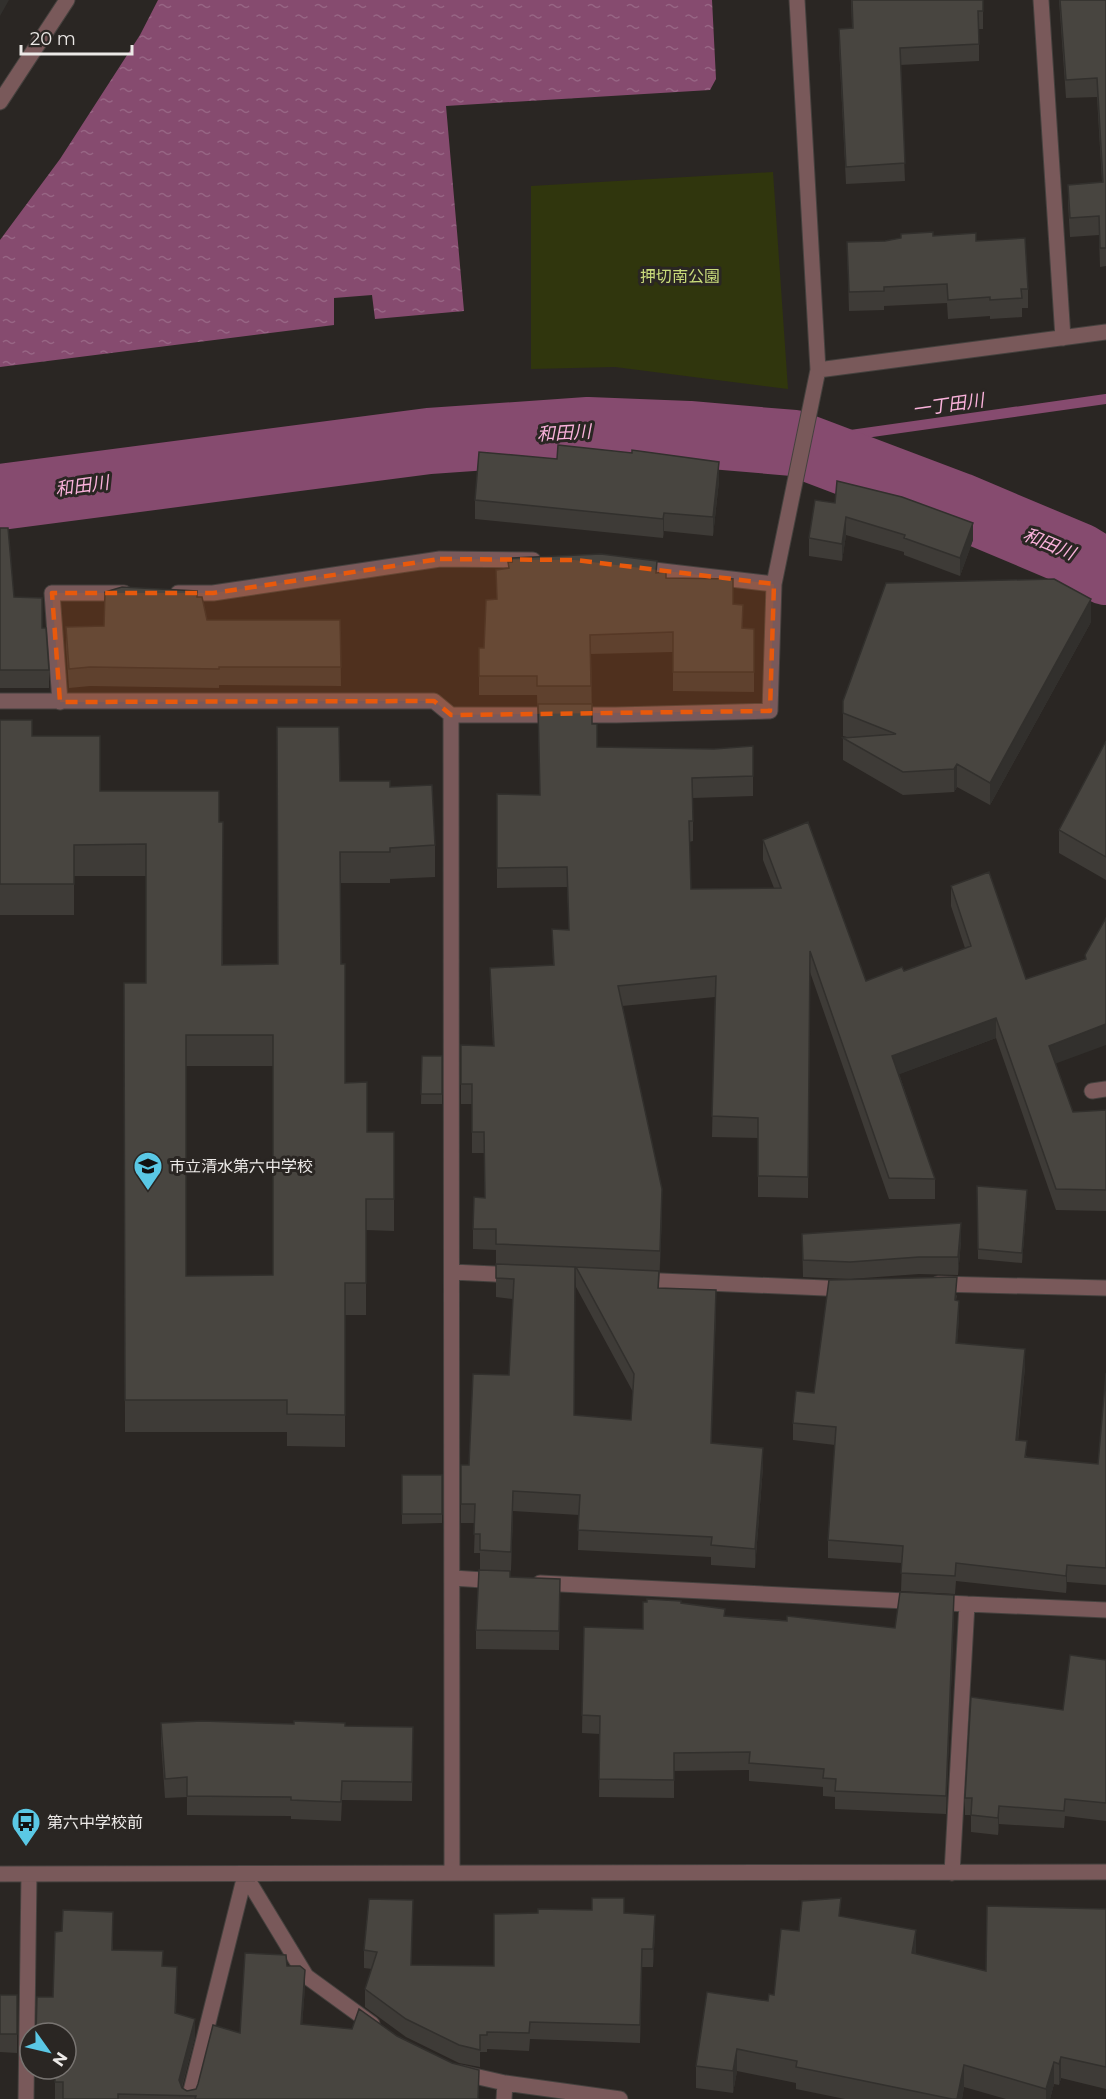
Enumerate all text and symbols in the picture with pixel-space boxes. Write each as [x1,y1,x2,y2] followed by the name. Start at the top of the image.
[21,18,132,56] scale bar
[30,28,76,50] text: 20 m
[640,267,720,286] park label: 押切南公園
[911,389,987,421] water label: 一丁田川
[536,420,594,445] water label: 和田川
[54,471,112,501] water label: 和田川
[1020,523,1080,565] water label: 和田川
[132,1150,164,1192] school or university icon: 市立清水第六中学校
[169,1157,313,1176] place label: 市立清水第六中学校
[10,1806,42,1848] bus stop icon: 第六中学校前
[47,1813,143,1832] place label: 第六中学校前
[18,2021,78,2081] north arrow
[49,2048,72,2070] text: N

